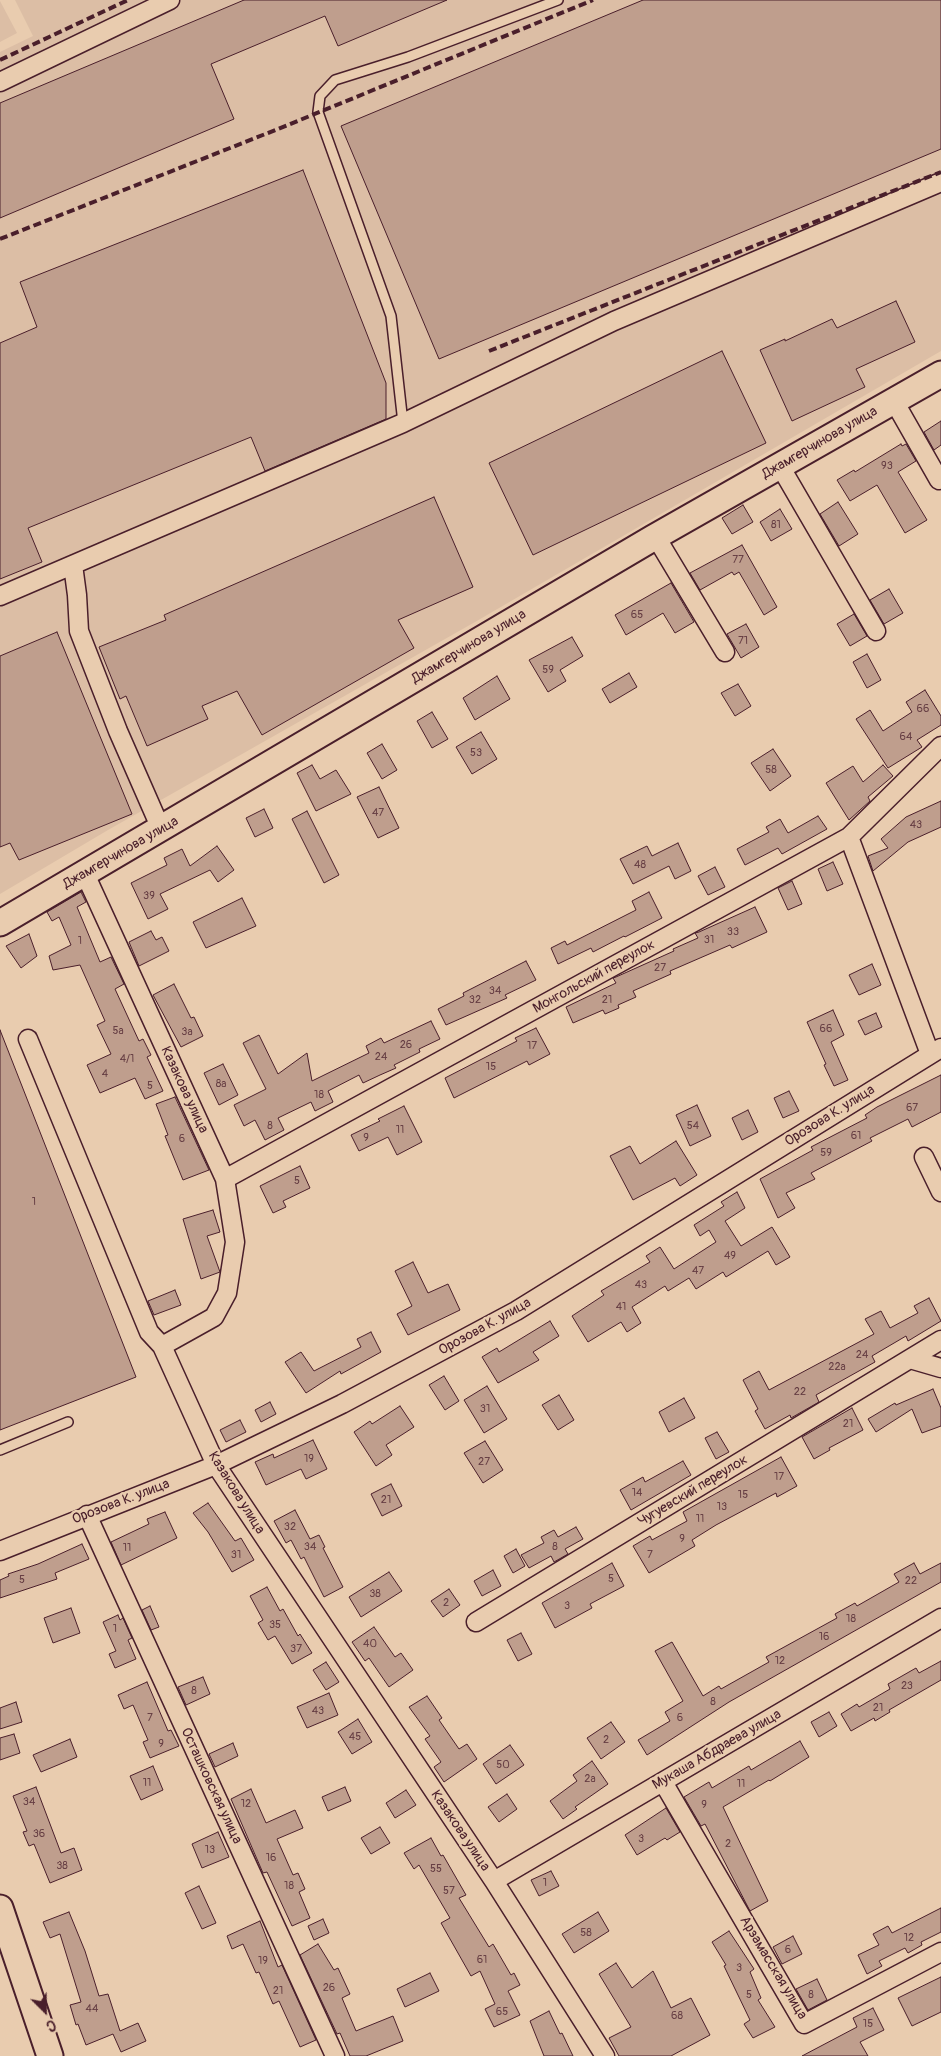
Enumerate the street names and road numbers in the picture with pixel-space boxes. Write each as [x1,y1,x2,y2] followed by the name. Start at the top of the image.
[759,403,881,483] street label: Джамгерчинова улица
[409,606,529,688] street label: Джамгерчинова улица
[60,813,182,893] street label: Джамгерчинова улица
[530,937,658,1017] street label: Монгольский переулок
[157,1044,211,1136] street label: Казакова улица
[782,1082,878,1150] street label: Орозова К. улица
[436,1295,534,1359] street label: Орозова К. улица
[204,1449,268,1537] street label: Казакова улица
[635,1452,751,1530] street label: Чугуевский переулок
[70,1476,172,1528] street label: Орозова К. улица
[650,1706,784,1794] street label: Мукаша Абдраева улица
[177,1725,245,1847] street label: Осташковская улица
[427,1787,493,1875] street label: Казакова улица
[736,1913,810,2023] street label: Арзамасская улица

